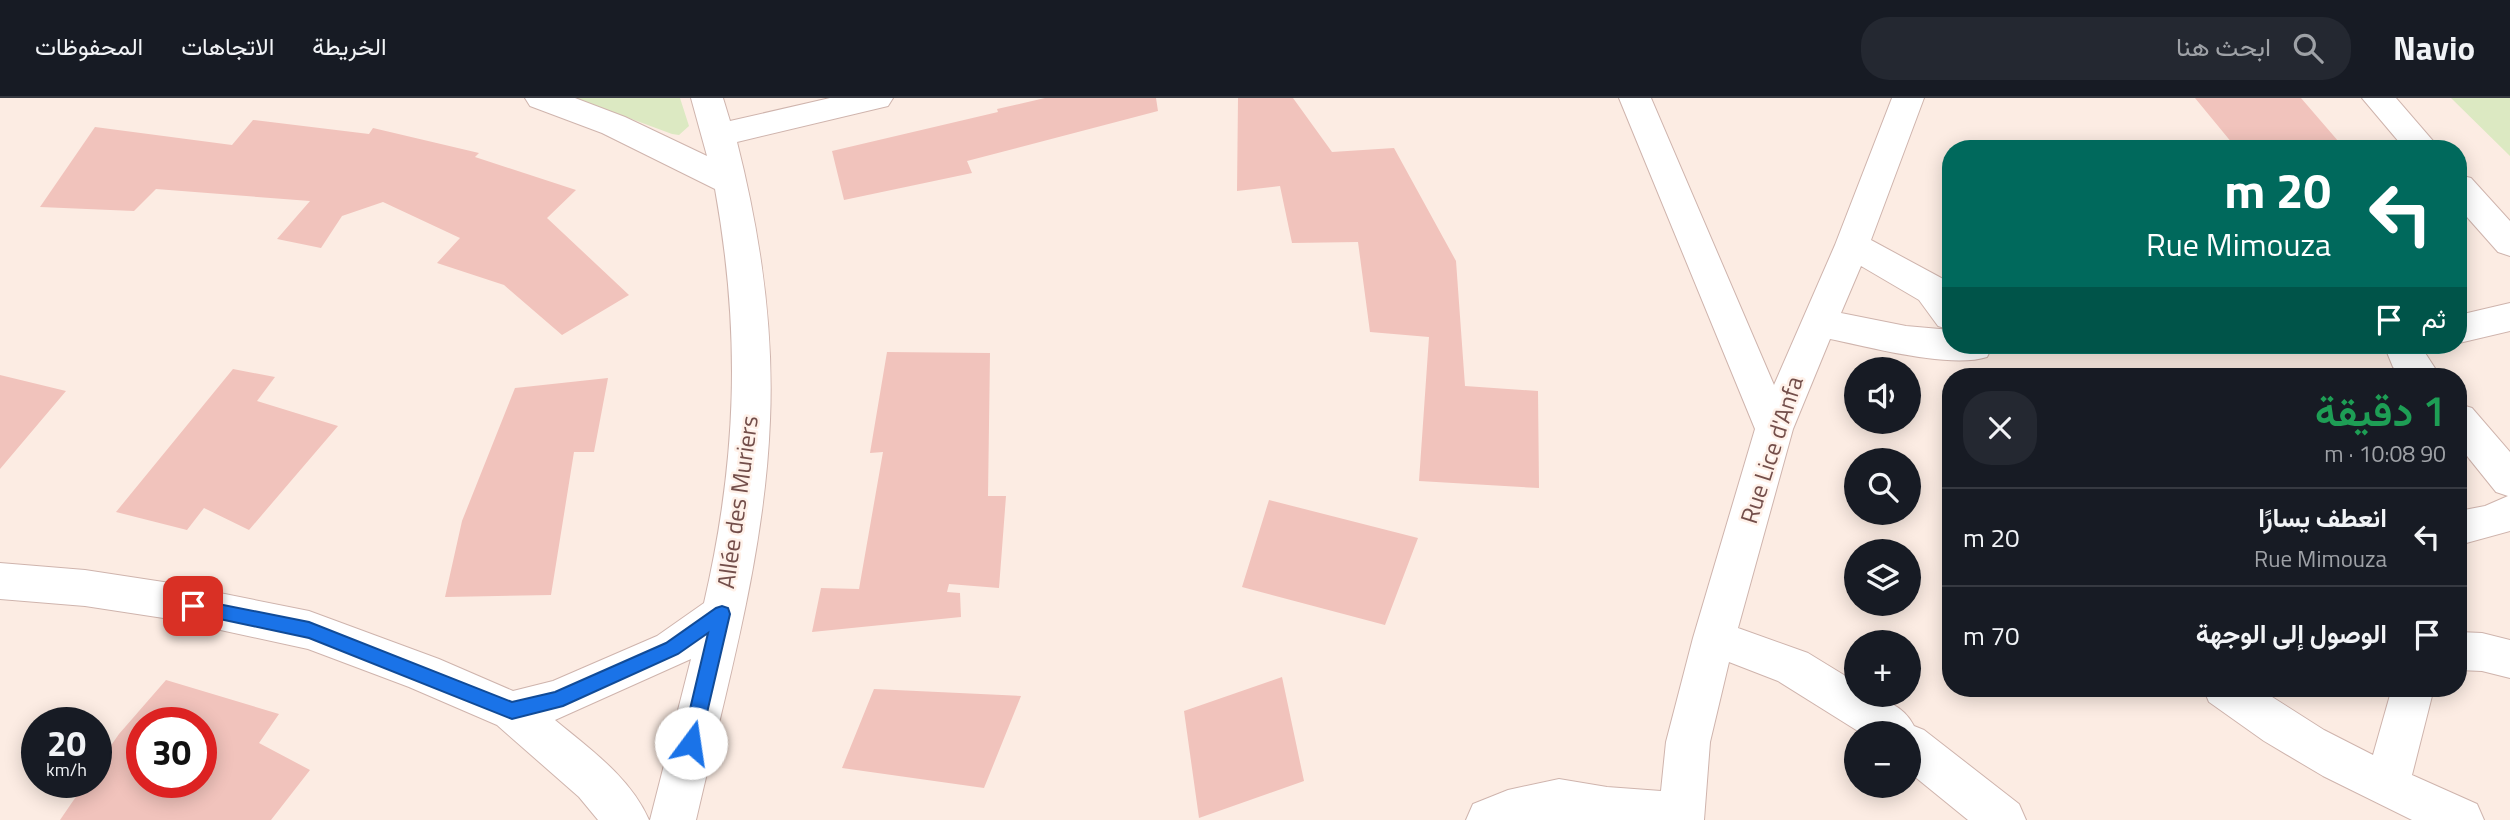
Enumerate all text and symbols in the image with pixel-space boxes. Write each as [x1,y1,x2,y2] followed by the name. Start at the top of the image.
[1861,17,2351,80] search box
[2393,23,2475,73] text: Navio
[2176,27,2271,66] text: ابحث هنا
[35,28,143,64] text: المحفوظات
[181,28,274,64] text: الاتجاهات
[312,28,387,64] text: الخريطة
[2289,29,2327,67] icon: search
[2224,152,2331,227] text: 20 m
[2355,168,2446,259] icon: left
[2146,220,2331,268] text: Rue Mimouza
[2422,299,2446,338] text: ثم
[2370,301,2408,339] icon: arrive
[1844,357,1921,798] map controls
[1844,357,1921,434] button: sound
[1730,371,1812,528] street label: Rue Lice d'Anfa
[2315,378,2446,442] text: 1 دقيقة
[1963,391,2037,465] button: close
[707,413,767,591] street label: Allée des Muriers
[2324,436,2446,471] text: 90 m · 10:08
[1844,448,1921,525] button: search
[2258,498,2387,537] text: انعطف يسارًا
[1963,518,2020,557] text: 20 m
[2408,518,2446,556] icon: left
[1844,539,1921,616] button: layers
[2254,541,2387,576] text: Rue Mimouza
[163,576,223,636] pin
[174,587,212,625] icon: arrive
[2196,614,2387,653] text: الوصول إلى الوجهة
[1963,616,2020,655] text: 70 m
[2408,616,2446,654] icon: arrive
[1844,630,1921,707] button: +
[654,706,728,780] position arrow
[126,707,217,798] speed limit sign: 30
[47,716,86,770] text: 20
[1844,721,1921,798] button: −
[46,756,87,783] text: km/h

